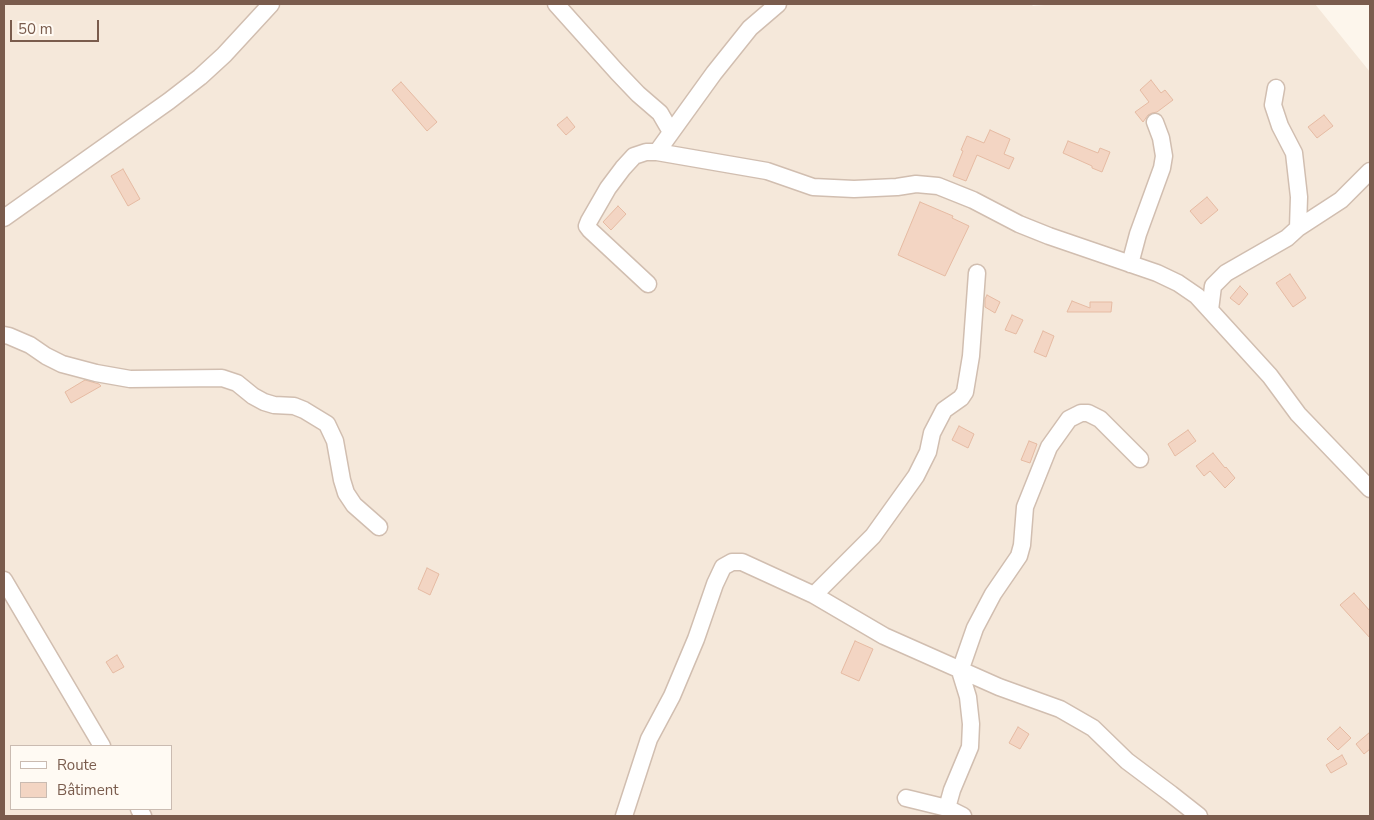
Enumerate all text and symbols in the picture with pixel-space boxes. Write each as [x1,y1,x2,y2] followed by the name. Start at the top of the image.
[12,10,101,42] scale bar
[18,19,53,39] text: 50 m
[10,745,172,810] legend
[57,755,97,775] text: Route
[57,780,118,800] text: Bâtiment

